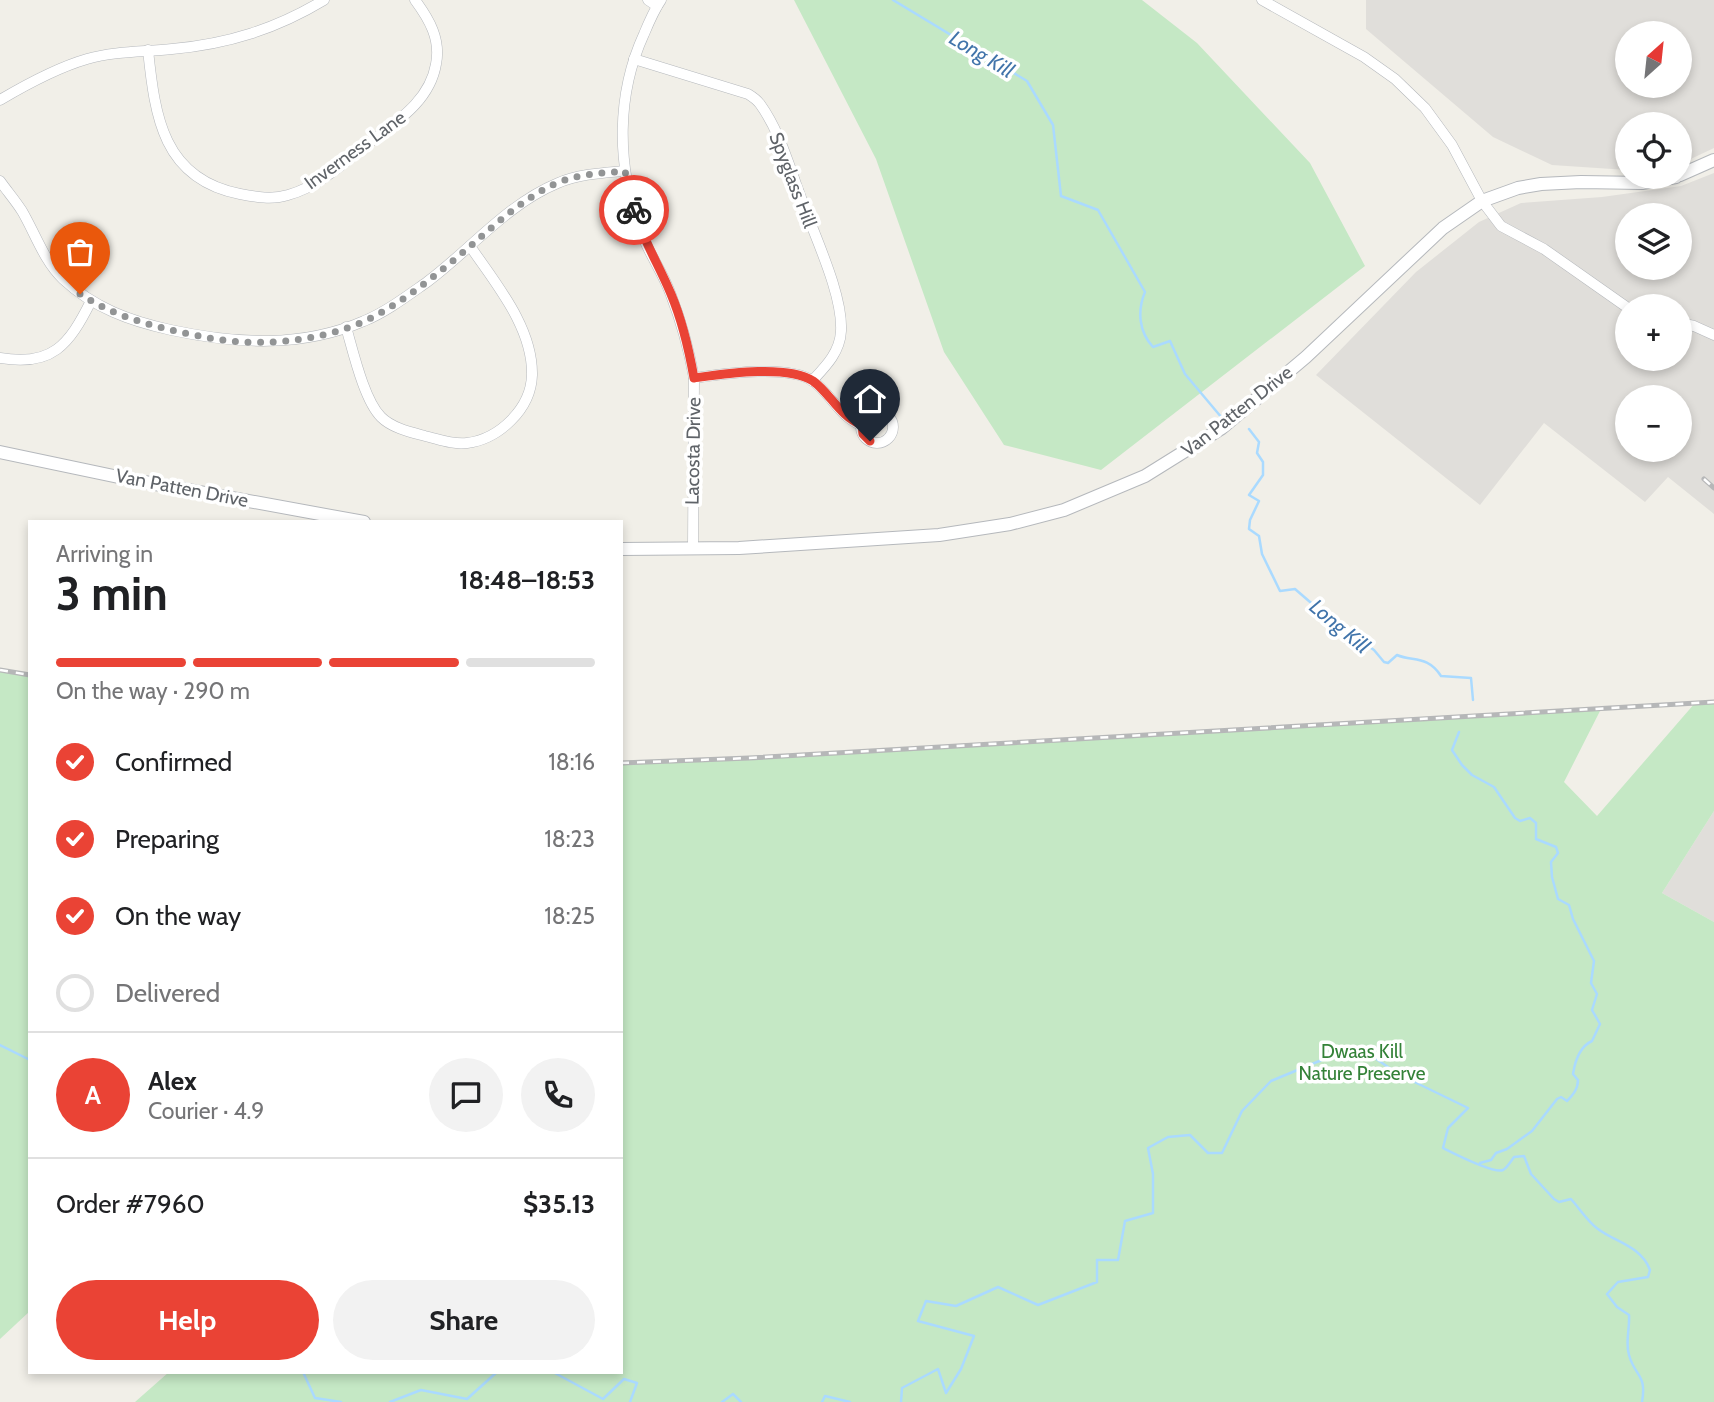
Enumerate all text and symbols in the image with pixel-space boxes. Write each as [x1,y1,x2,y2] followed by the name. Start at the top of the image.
[1615,21,1692,98] north arrow
[1615,21,1692,462] map controls
[945,25,1019,83] water label: Long Kill
[300,105,410,194] street label: Inverness Lane
[1615,112,1692,189] button: locate
[764,129,822,231] street label: Spyglass Hill
[599,175,669,245] courier
[615,191,653,229] icon: bike
[1615,203,1692,280] button: layers
[50,222,110,294] pin
[61,233,99,271] icon: bag
[1615,294,1692,371] button: +
[1177,360,1297,461] street label: Van Patten Drive
[840,369,900,441] pin
[851,380,889,418] icon: home
[1615,385,1692,462] button: −
[681,397,705,505] street label: Lacosta Drive
[114,464,250,512] street label: Van Patten Drive
[56,540,153,568] text: Arriving in
[459,564,595,596] text: 18:48–18:53
[56,566,168,622] text: 3 min
[1305,594,1375,658] water label: Long Kill
[56,677,250,705] text: On the way · 290 m
[56,743,94,781] icon: check
[115,746,232,778] text: Confirmed
[548,748,595,776] text: 18:16
[56,820,94,858] icon: check
[115,823,219,855] text: Preparing
[544,825,595,853] text: 18:23
[56,897,94,935] icon: check
[115,900,241,932] text: On the way
[544,902,595,930] text: 18:25
[115,977,220,1009] text: Delivered
[1299,1040,1426,1085] park label: Dwaas Kill Nature Preserve
[429,1058,503,1132] button: chat
[521,1058,595,1132] button: phone
[148,1065,197,1097] text: Alex
[85,1079,101,1111] text: A
[148,1097,264,1125] text: Courier · 4.9
[56,1188,205,1220] text: Order #7960
[523,1188,595,1220] text: $35.13
[56,1280,319,1360] button: Help
[333,1280,595,1360] button: Share

